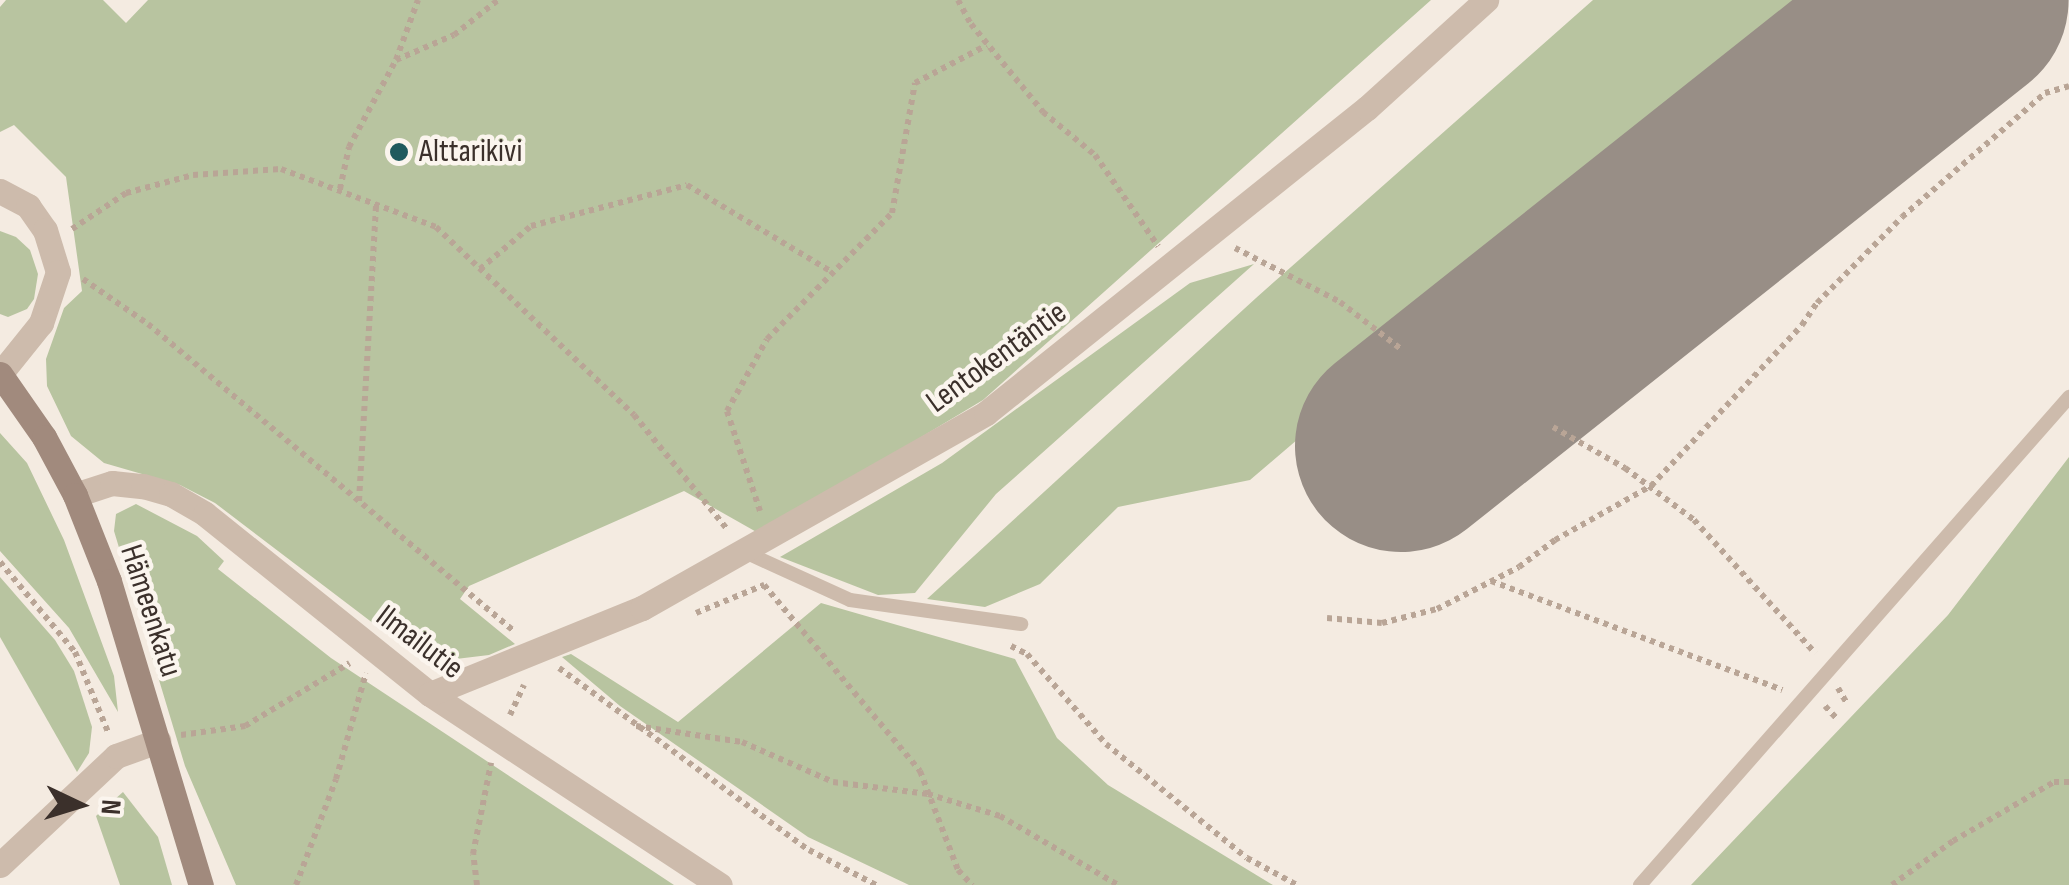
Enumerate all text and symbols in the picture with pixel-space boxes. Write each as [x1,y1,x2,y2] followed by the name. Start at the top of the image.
[419,133,522,171] place label: Alttarikivi
[388,141,410,163] marker: Alttarikivi
[919,294,1075,422] street label: Lentokentäntie
[111,540,189,682] street label: Hämeenkatu
[368,598,470,688] street label: Ilmailutie
[30,755,130,855] north arrow
[93,799,127,816] text: N

